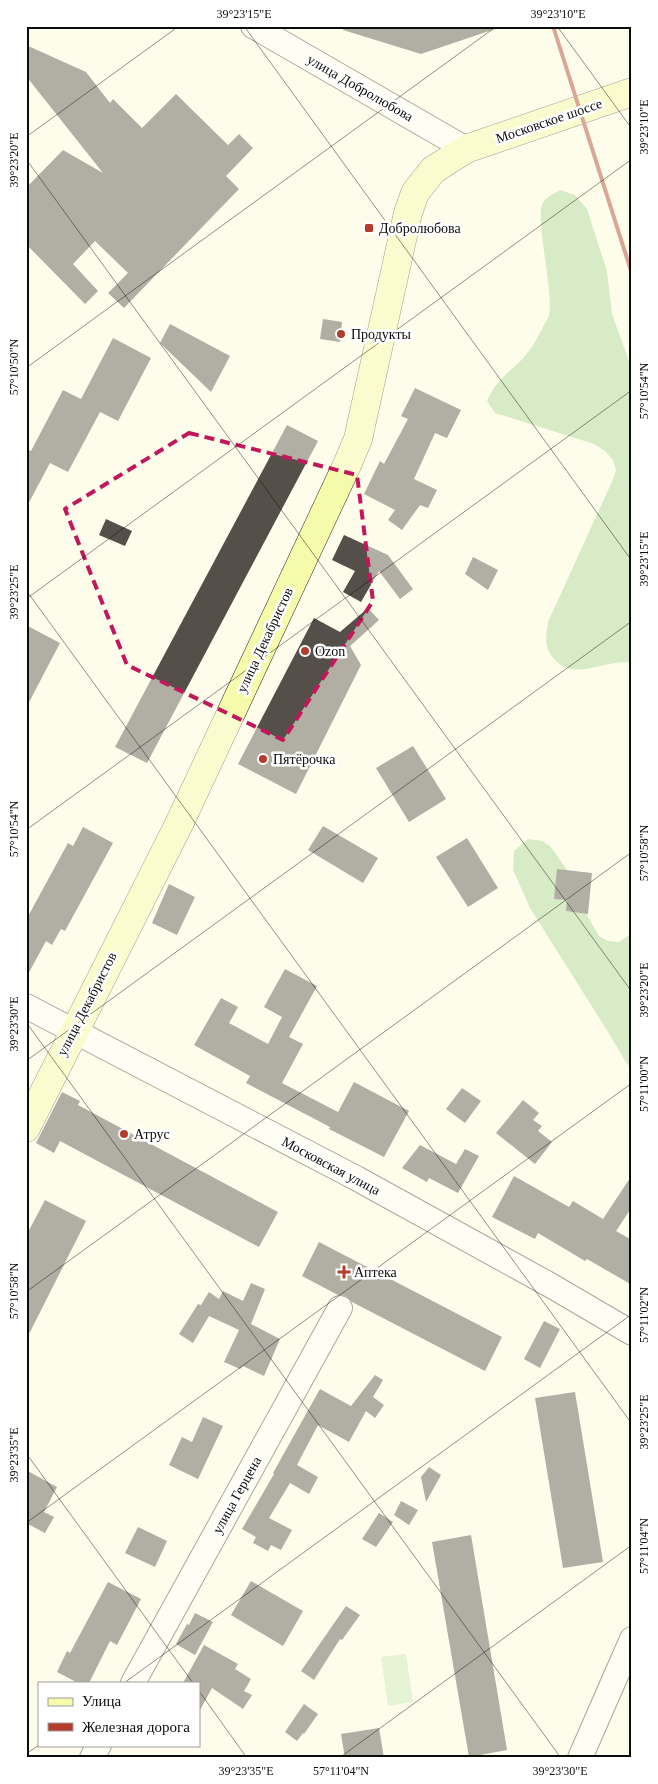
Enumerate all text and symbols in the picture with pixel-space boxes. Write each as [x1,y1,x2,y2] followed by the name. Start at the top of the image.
[216,7,272,21] text: 39°23'15"E
[530,7,586,21] text: 39°23'10"E
[304,52,416,125] street label: улица Добролюбова
[494,96,604,146] street label: Московское шоссе
[637,99,651,155] text: 39°23'10"E
[7,132,21,188] text: 39°23'20"E
[379,221,461,236] place label: Добролюбова
[363,222,375,234] marker: Добролюбова
[351,327,412,342] place label: Продукты
[335,328,347,340] marker: Продукты
[7,338,21,395] text: 57°10'50"N
[637,362,651,419] text: 57°10'54"N
[637,531,651,587] text: 39°23'15"E
[7,564,21,620] text: 39°23'25"E
[234,585,296,695] street label: улица Декабристов
[315,644,345,659] place label: Ozon
[299,645,311,657] marker: Ozon
[273,752,336,767] place label: Пятёрочка
[257,753,269,765] marker: Пятёрочка
[7,800,21,857] text: 57°10'54"N
[637,824,651,881] text: 57°10'58"N
[54,949,120,1058] street label: улица Декабристов
[637,962,651,1018] text: 39°23'20"E
[7,996,21,1052] text: 39°23'30"E
[637,1056,651,1112] text: 57°11'00"N
[134,1127,170,1142] place label: Атрус
[118,1128,130,1140] marker: Атрус
[279,1134,383,1199] street label: Московская улица
[7,1262,21,1319] text: 57°10'58"N
[354,1265,398,1280] place label: Аптека
[338,1266,350,1278] marker: Аптека
[637,1287,651,1343] text: 57°11'02"N
[637,1394,651,1450] text: 39°23'25"E
[7,1427,21,1483] text: 39°23'35"E
[210,1453,265,1536] street label: улица Герцена
[637,1518,651,1574] text: 57°11'04"N
[38,1682,200,1746] legend
[82,1693,121,1709] text: Улица
[82,1719,190,1735] text: Железная дорога
[218,1764,274,1778] text: 39°23'35"E
[313,1764,369,1778] text: 57°11'04"N
[532,1764,588,1778] text: 39°23'30"E

